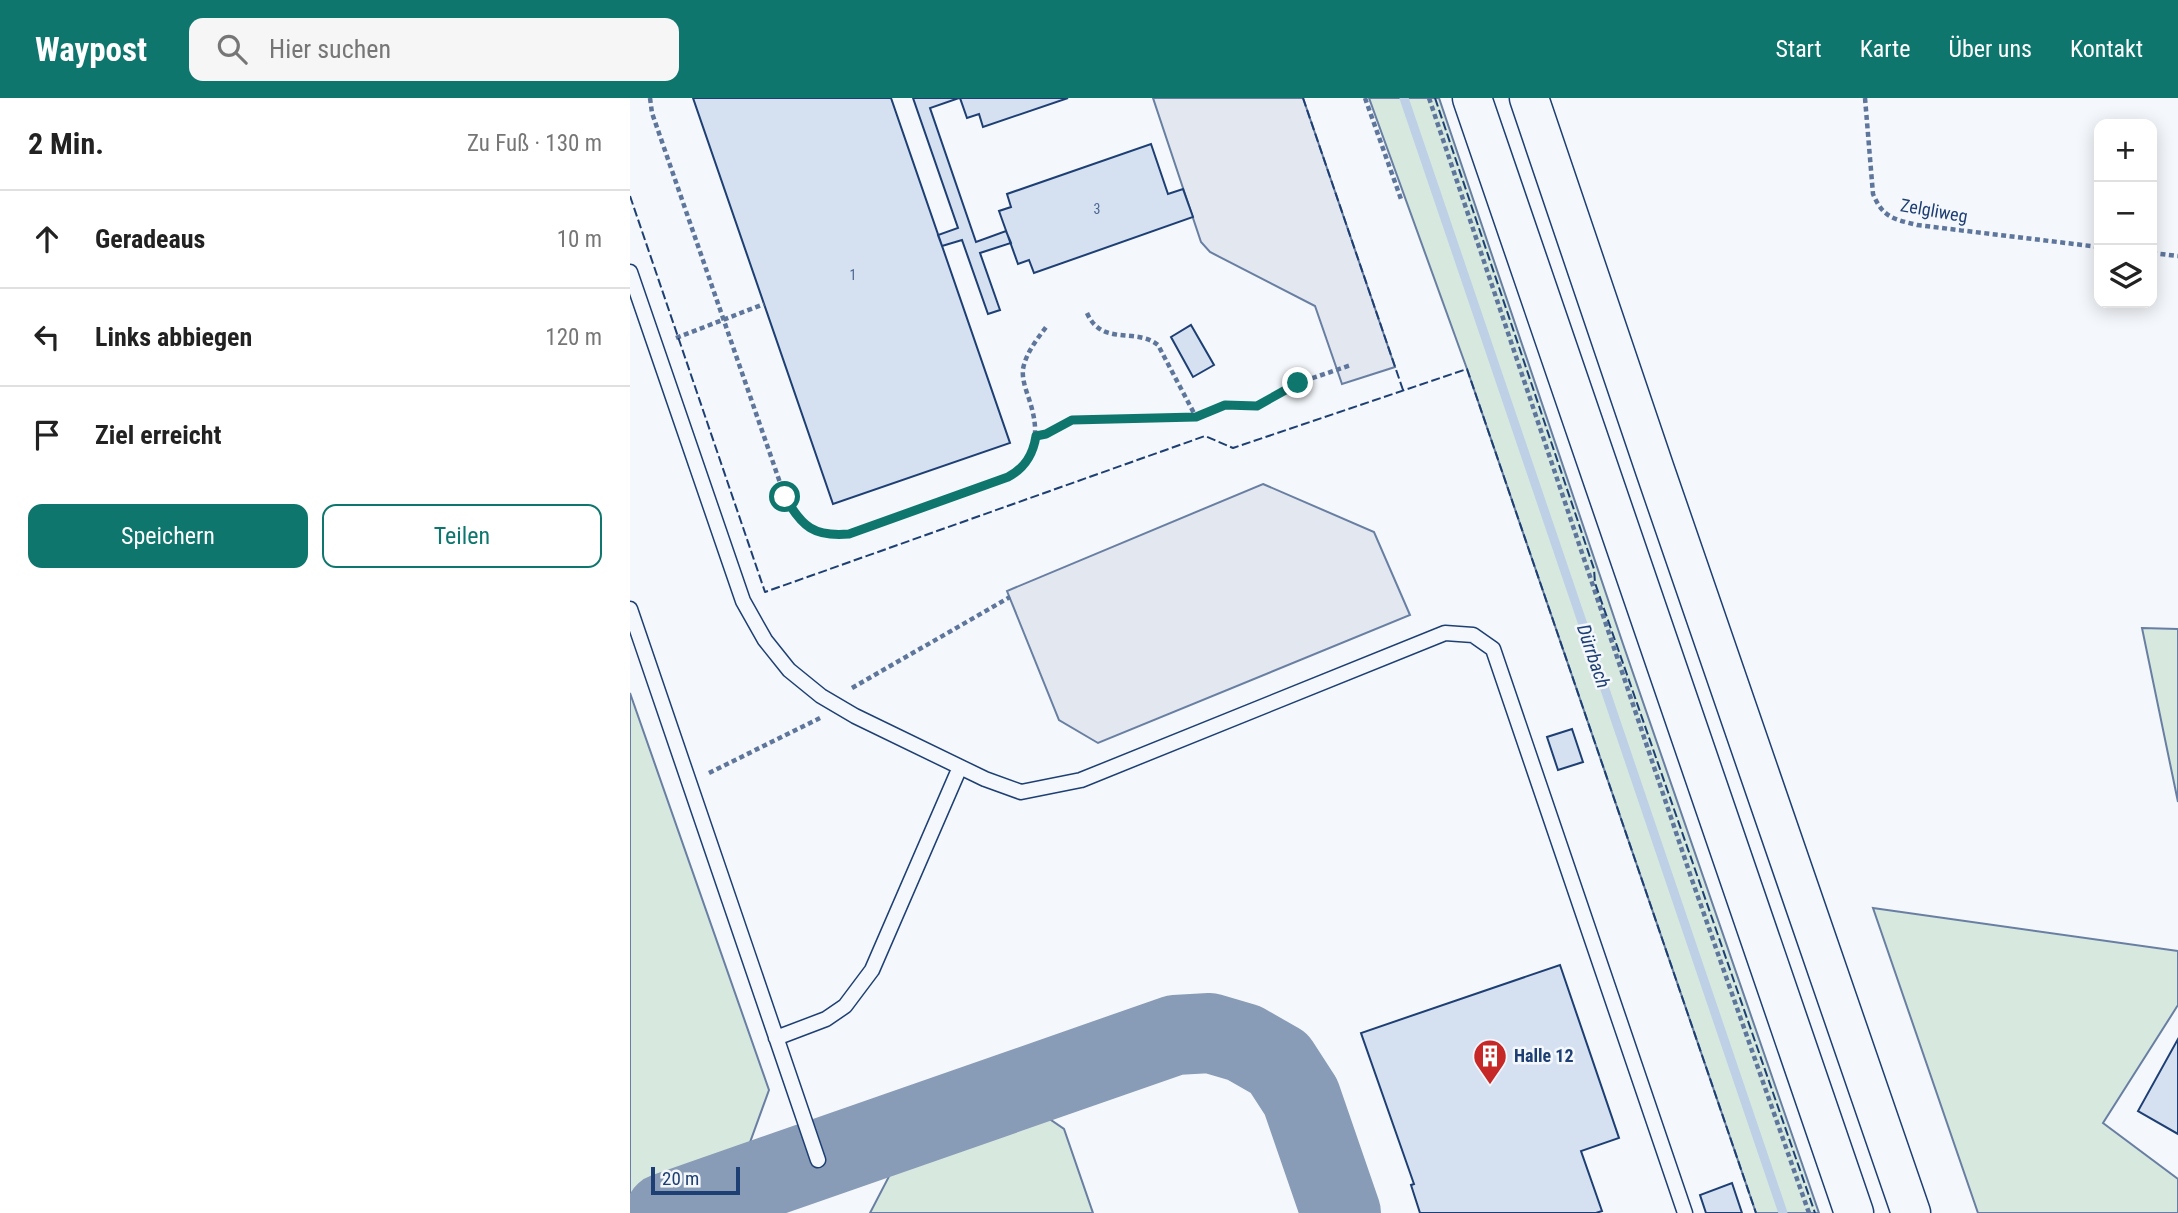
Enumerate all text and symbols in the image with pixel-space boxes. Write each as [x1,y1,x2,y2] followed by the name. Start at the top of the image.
[189,18,679,81] search box
[35,30,147,69] text: Waypost
[213,30,251,68] icon: search
[269,34,391,64] text: Hier suchen
[1776,35,1822,63] text: Start
[1860,35,1910,63] text: Karte
[1948,35,2032,63] text: Über uns
[2070,35,2143,63] text: Kontakt
[2094,119,2157,308] map controls
[2094,119,2157,182] button: +
[28,126,104,161] text: 2 Min.
[467,130,602,157] text: Zu Fuß · 130 m
[2094,182,2157,245] button: −
[1899,194,1969,227] street label: Zelgliweg
[1094,201,1100,217] house number: 3
[28,220,66,258] icon: ahead
[95,224,205,254] text: Geradeaus
[557,226,602,253] text: 10 m
[2094,245,2157,308] button: layers
[850,267,856,283] house number: 1
[28,318,66,356] icon: left
[95,322,252,352] text: Links abbiegen
[545,324,602,351] text: 120 m
[1282,367,1313,398] route end
[28,416,66,454] icon: arrive
[95,420,221,450] text: Ziel erreicht
[769,481,800,512] route start
[28,504,308,568] button: Speichern
[322,504,602,568] button: Teilen
[1572,621,1615,691] water label: Dürrbach
[1471,1037,1509,1086] building icon: Halle 12
[1514,1045,1574,1066] place label: Halle 12
[651,1164,740,1196] scale bar
[662,1167,699,1190] text: 20 m

